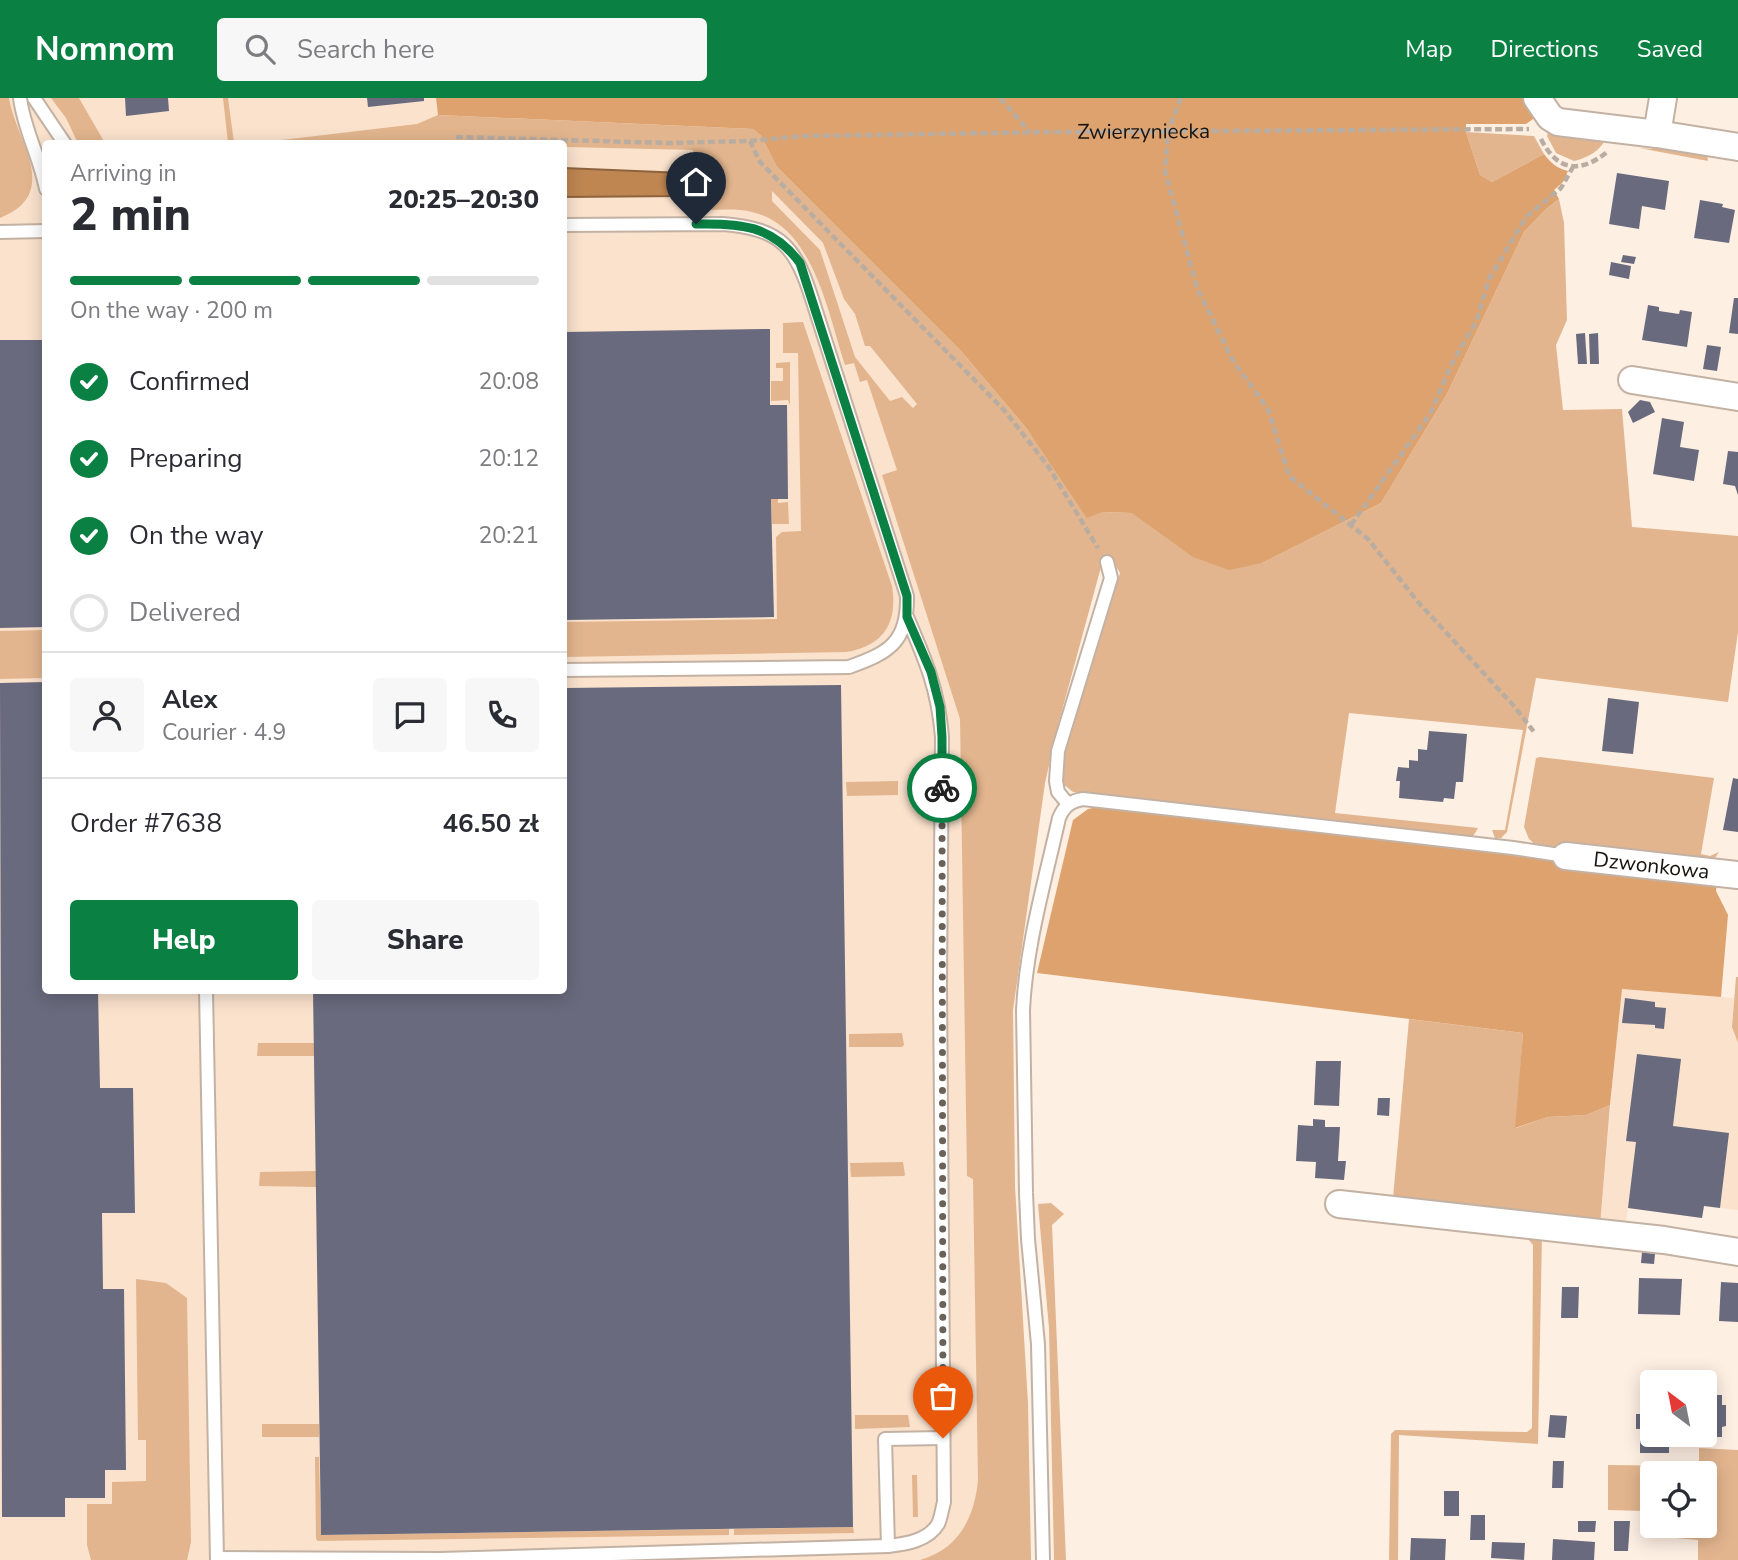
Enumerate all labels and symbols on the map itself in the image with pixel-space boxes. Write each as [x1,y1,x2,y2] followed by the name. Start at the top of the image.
[1077,117,1210,146] street label: Zwierzyniecka
[666,152,726,224] pin
[907,753,977,823] courier
[1592,845,1711,886] street label: Dzwonkowa
[913,1366,973,1438] pin
[1640,1370,1717,1447] north arrow

